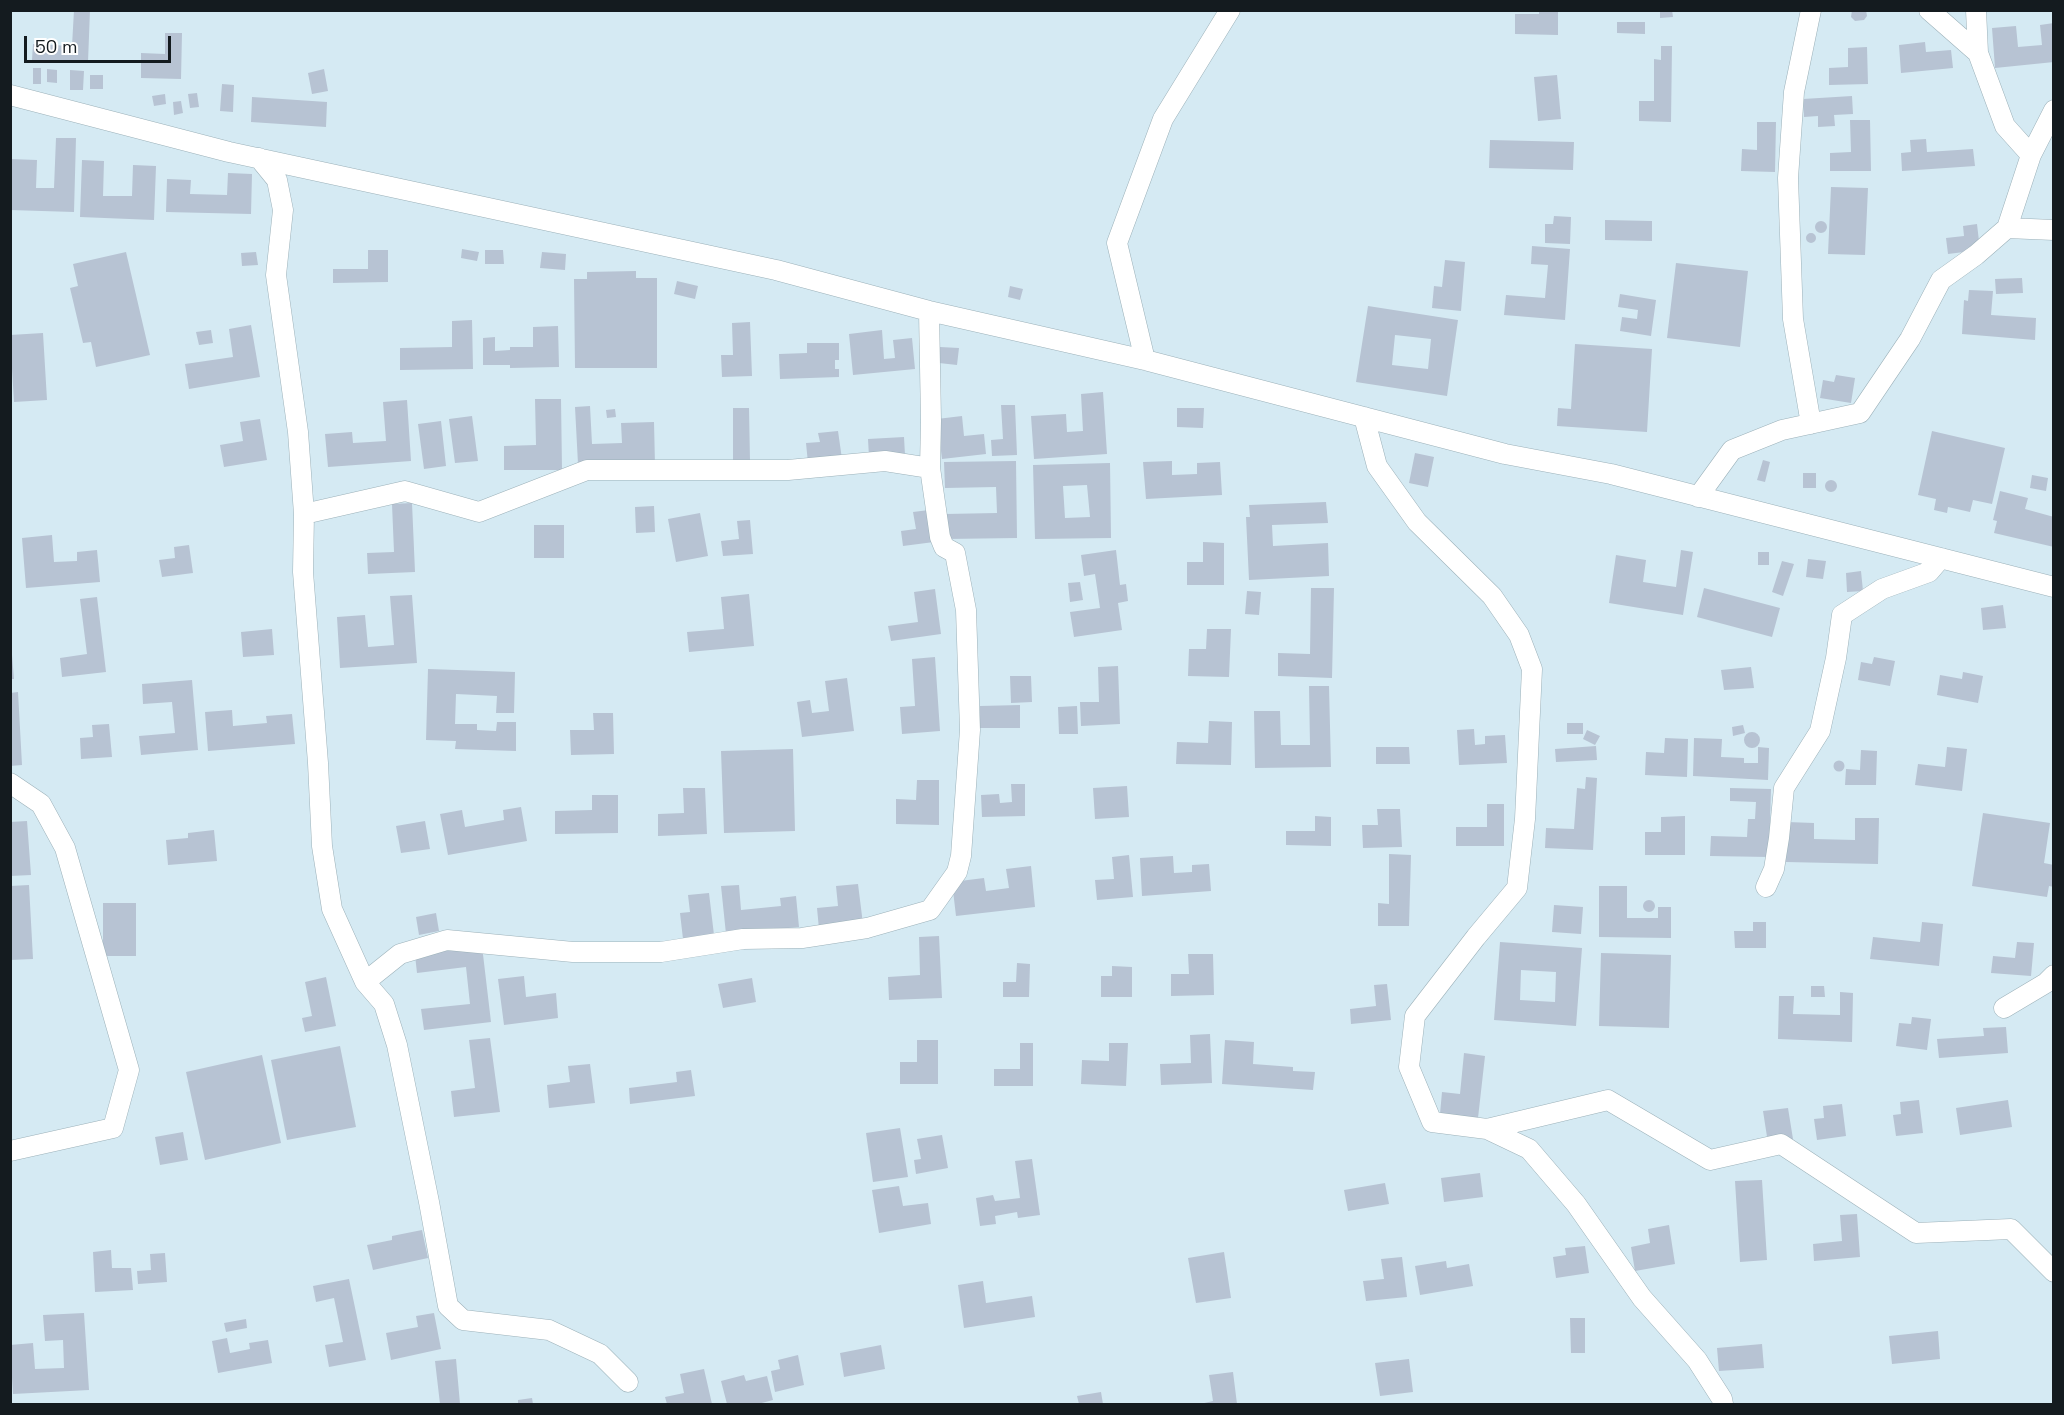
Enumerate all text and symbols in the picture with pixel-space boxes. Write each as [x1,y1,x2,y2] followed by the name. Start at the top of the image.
[27,24,174,62] scale bar
[35,35,77,58] text: 50 m

